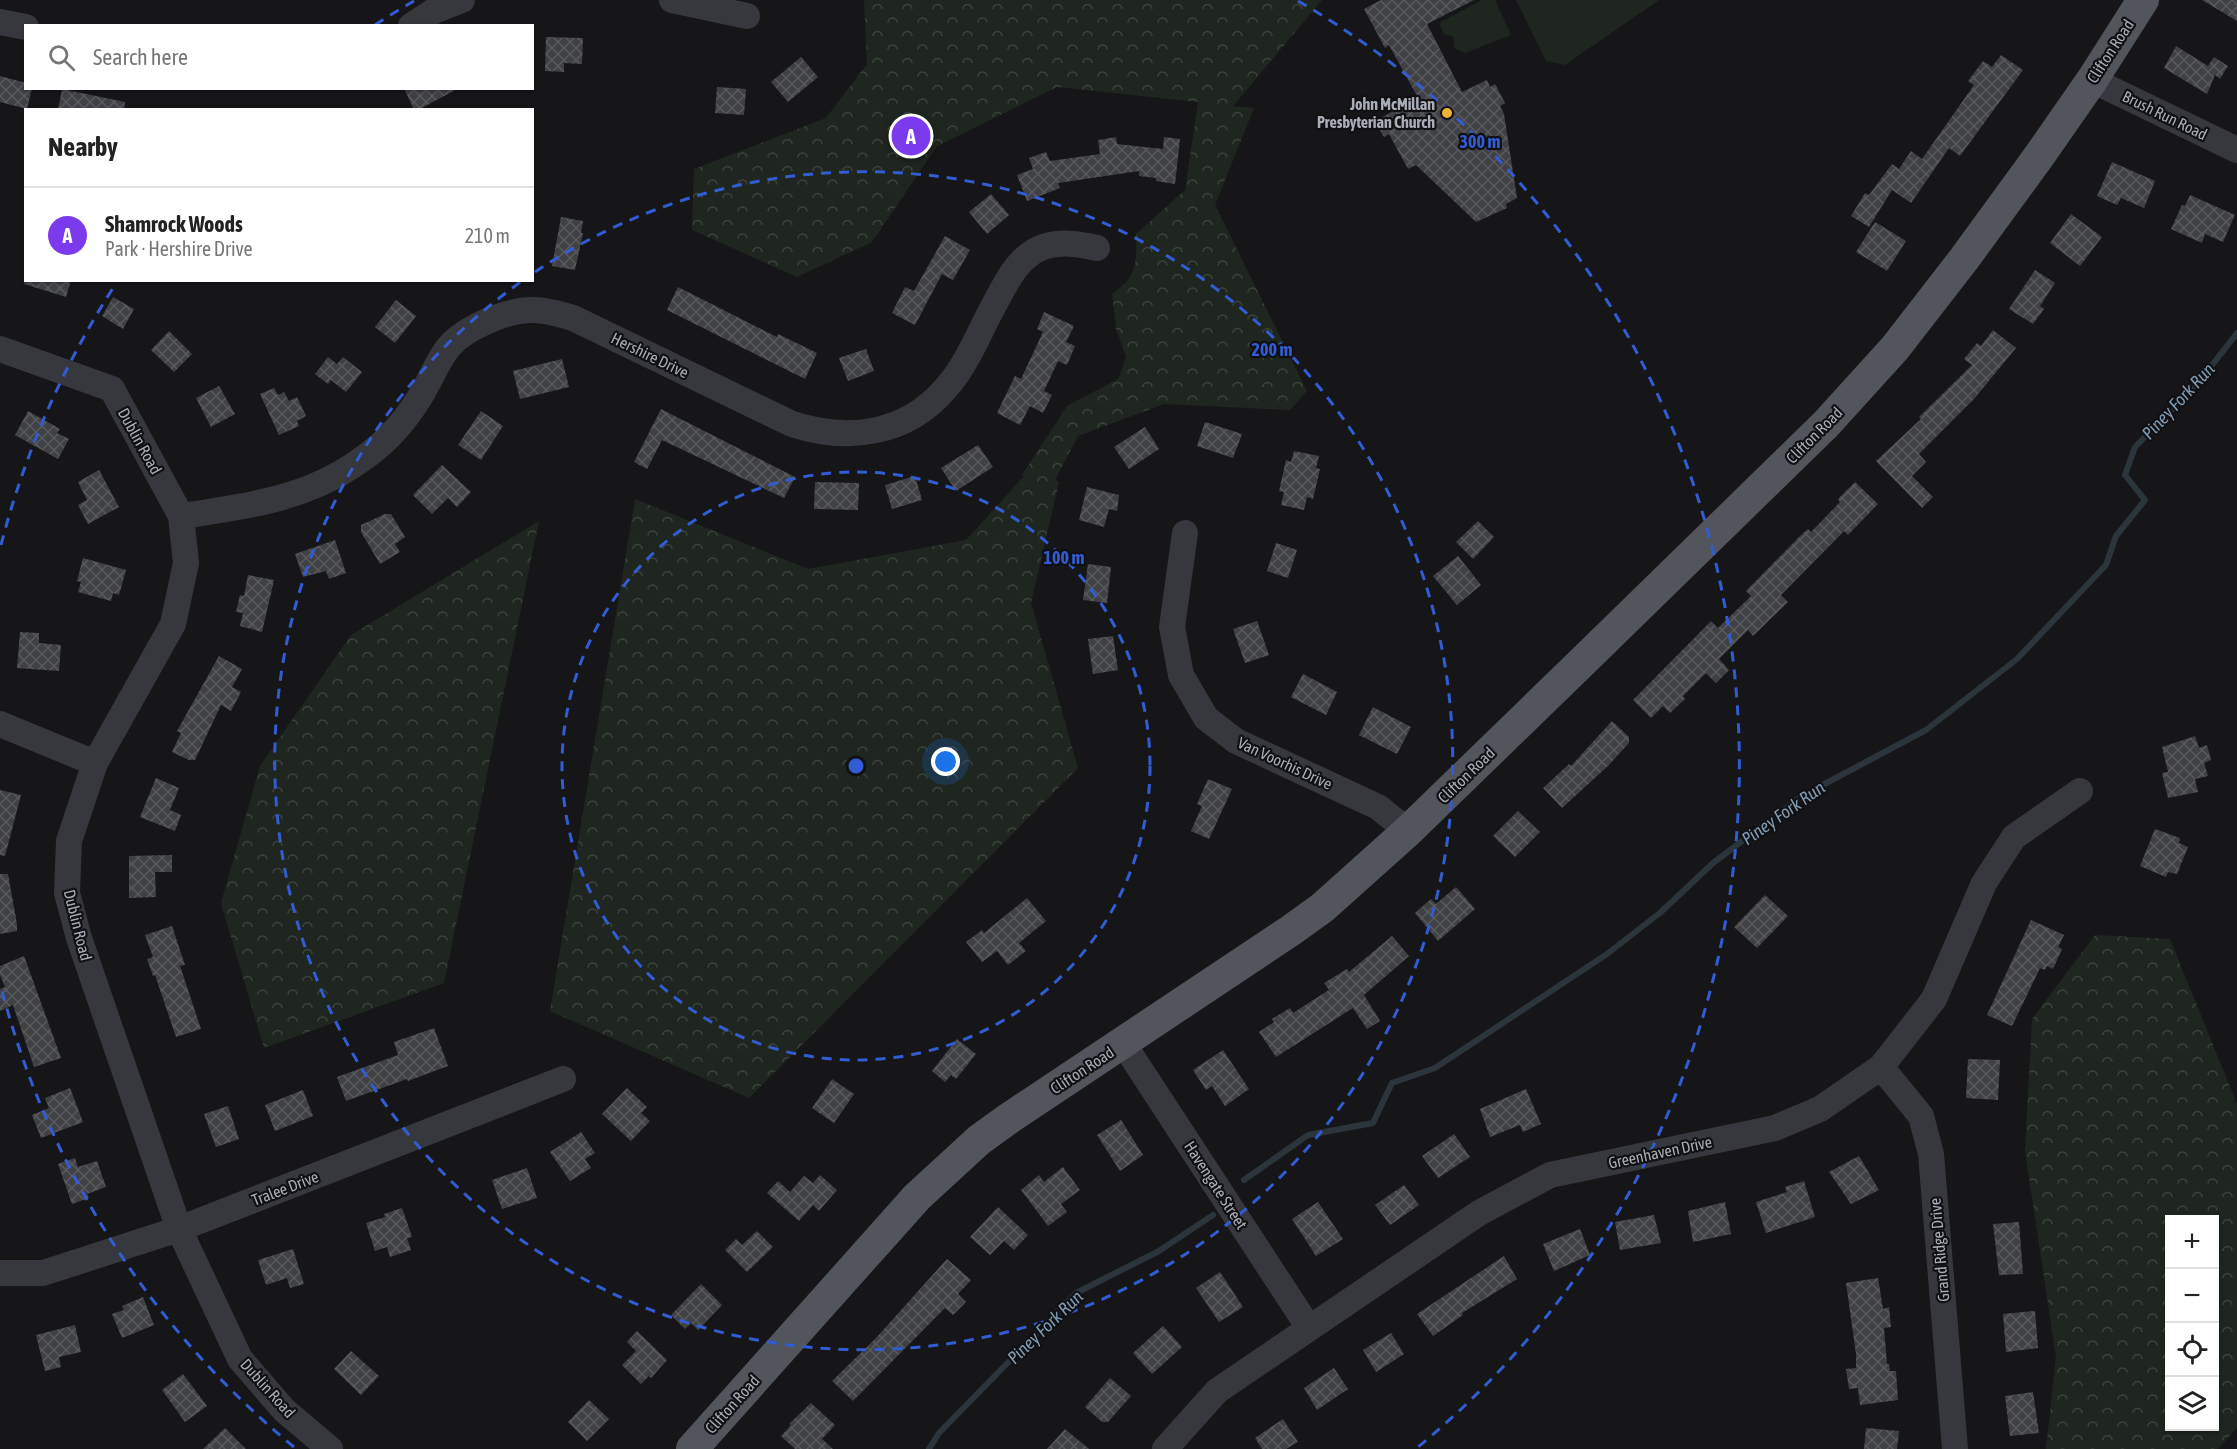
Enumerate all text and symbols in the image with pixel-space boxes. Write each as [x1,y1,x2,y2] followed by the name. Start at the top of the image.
[2083,16,2137,86] street label: Clifton Road
[24,24,534,90] search box
[45,41,78,74] icon: search
[93,44,188,70] text: Search here
[2120,87,2210,143] street label: Brush Run Road
[1317,95,1435,131] place label: John McMillan Presbyterian Church
[1440,106,1454,120] marker: John McMillan Presbyterian Church
[892,114,930,158] pin: A
[1460,131,1500,152] text: 300 m
[48,132,118,162] text: Nearby
[105,211,243,237] text: Shamrock Woods
[63,224,72,247] text: A
[465,224,510,247] text: 210 m
[105,237,253,260] text: Park · Hershire Drive
[608,329,692,381] street label: Hershire Drive
[1252,339,1292,360] text: 200 m
[2137,358,2219,444] water label: Piney Fork Run
[1782,403,1846,467] street label: Clifton Road
[115,405,165,477] street label: Dublin Road
[1044,547,1084,568] text: 100 m
[1235,733,1335,793] street label: Van Voorhis Drive
[1434,744,1498,806] street label: Clifton Road
[931,747,960,776] your location
[846,756,866,776] centre of rings
[1737,777,1829,849] water label: Piney Fork Run
[60,888,96,962] street label: Dublin Road
[1047,1043,1117,1097] street label: Clifton Road
[1607,1132,1713,1172] street label: Greenhaven Drive
[1180,1138,1251,1233] street label: Havengate Street
[249,1167,321,1209] street label: Tralee Drive
[1925,1197,1954,1303] street label: Grand Ridge Drive
[2165,1215,2219,1431] map controls
[2165,1215,2219,1269] button: +
[2165,1269,2219,1323] button: −
[1003,1286,1087,1368] water label: Piney Fork Run
[2165,1323,2219,1377] button: locate
[237,1355,299,1421] street label: Dublin Road
[701,1371,763,1437] street label: Clifton Road
[2165,1377,2219,1431] button: layers

